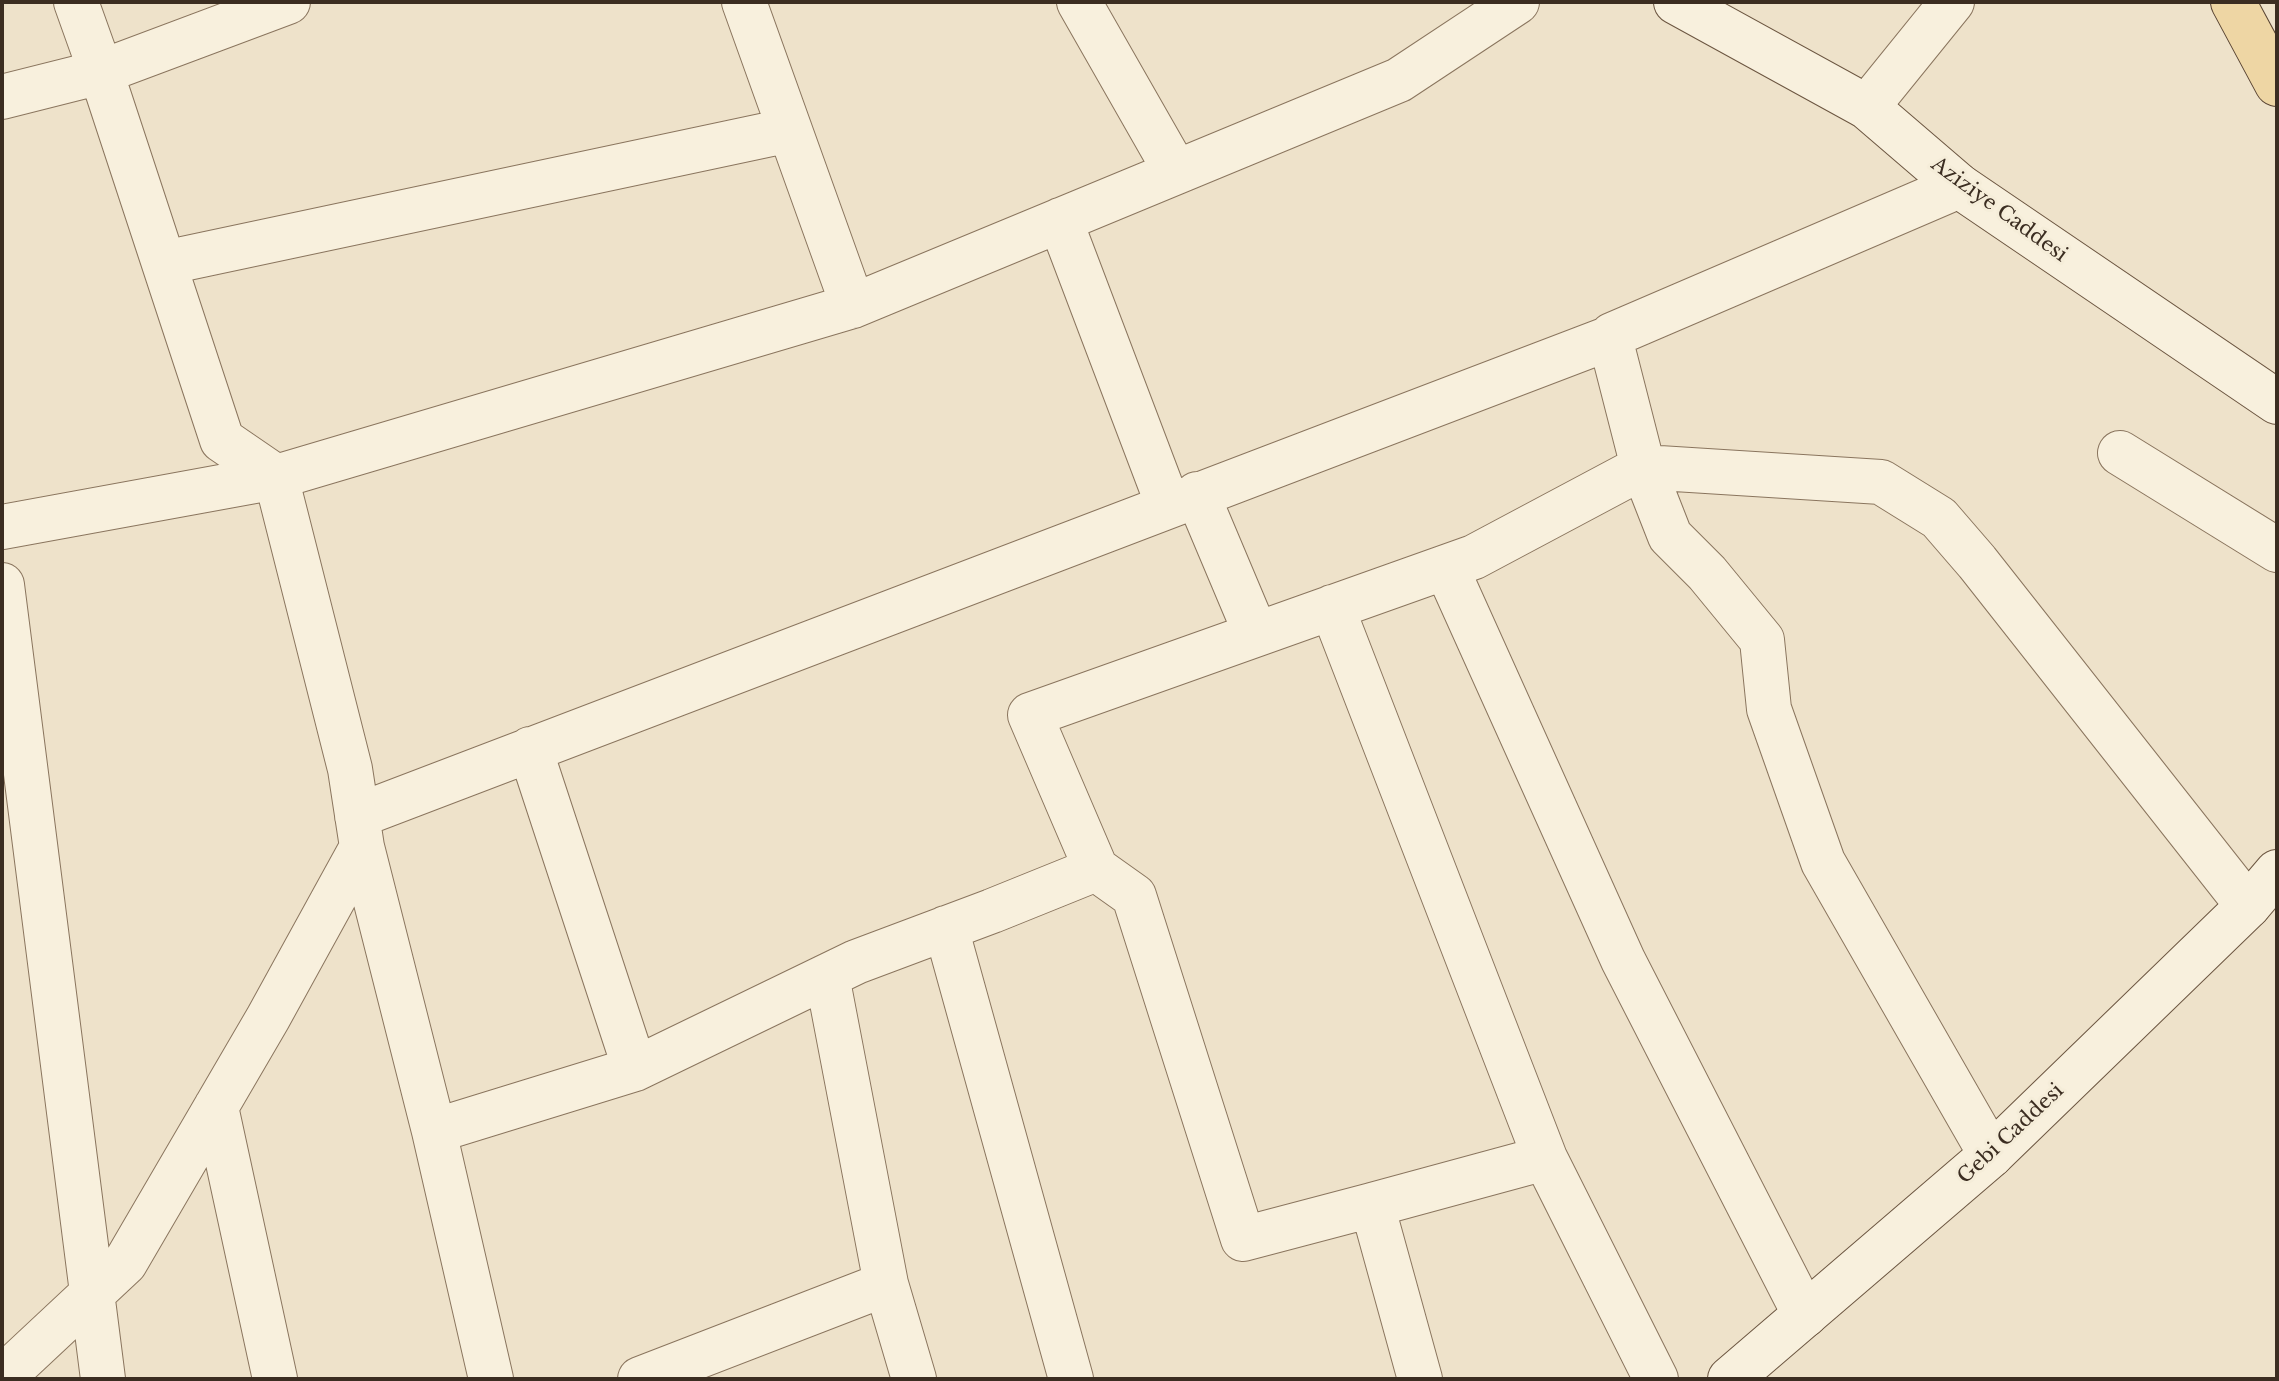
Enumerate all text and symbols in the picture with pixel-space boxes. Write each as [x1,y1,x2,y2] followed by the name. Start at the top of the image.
[1926,153,2072,267] street label: Aziziye Caddesi
[1953,1079,2069,1189] street label: Gebi Caddesi

